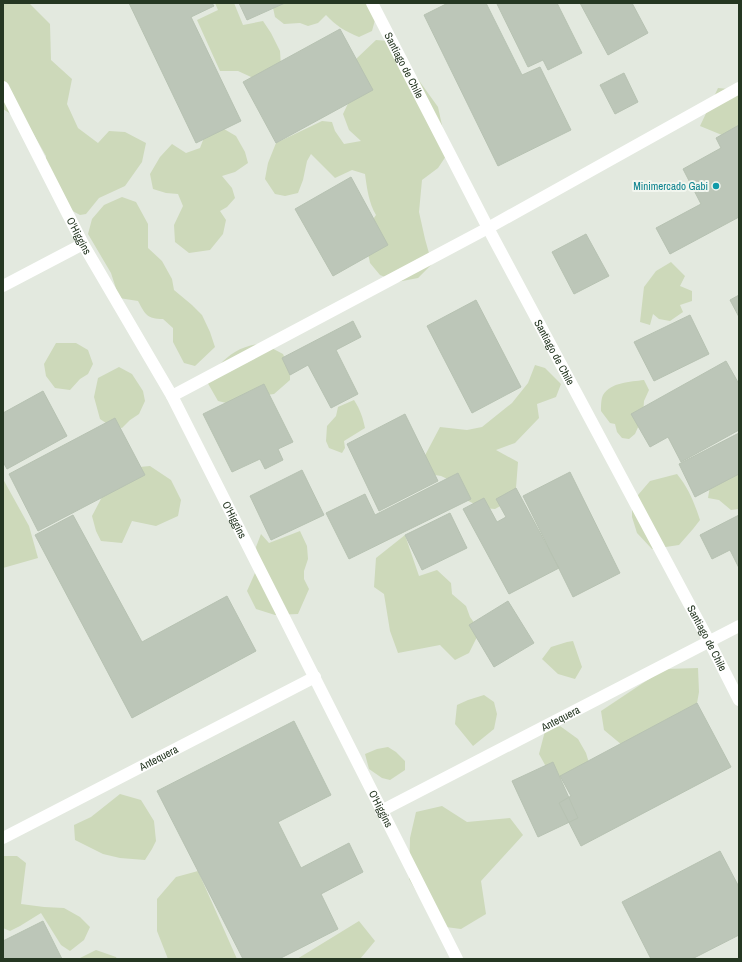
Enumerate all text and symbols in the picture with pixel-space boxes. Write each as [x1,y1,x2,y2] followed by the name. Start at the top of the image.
[381,30,427,101] street label: Santiago de Chile
[633,179,708,193] place label: Minimercado Gabi
[711,181,721,191] marker: Minimercado Gabi
[64,215,95,257] street label: O'Higgins
[531,317,578,387] street label: Santiago de Chile
[219,499,250,541] street label: O'Higgins
[684,603,730,673] street label: Santiago de Chile
[538,702,582,735] street label: Antequera
[136,742,180,774] street label: Antequera
[366,788,396,830] street label: O'Higgins

